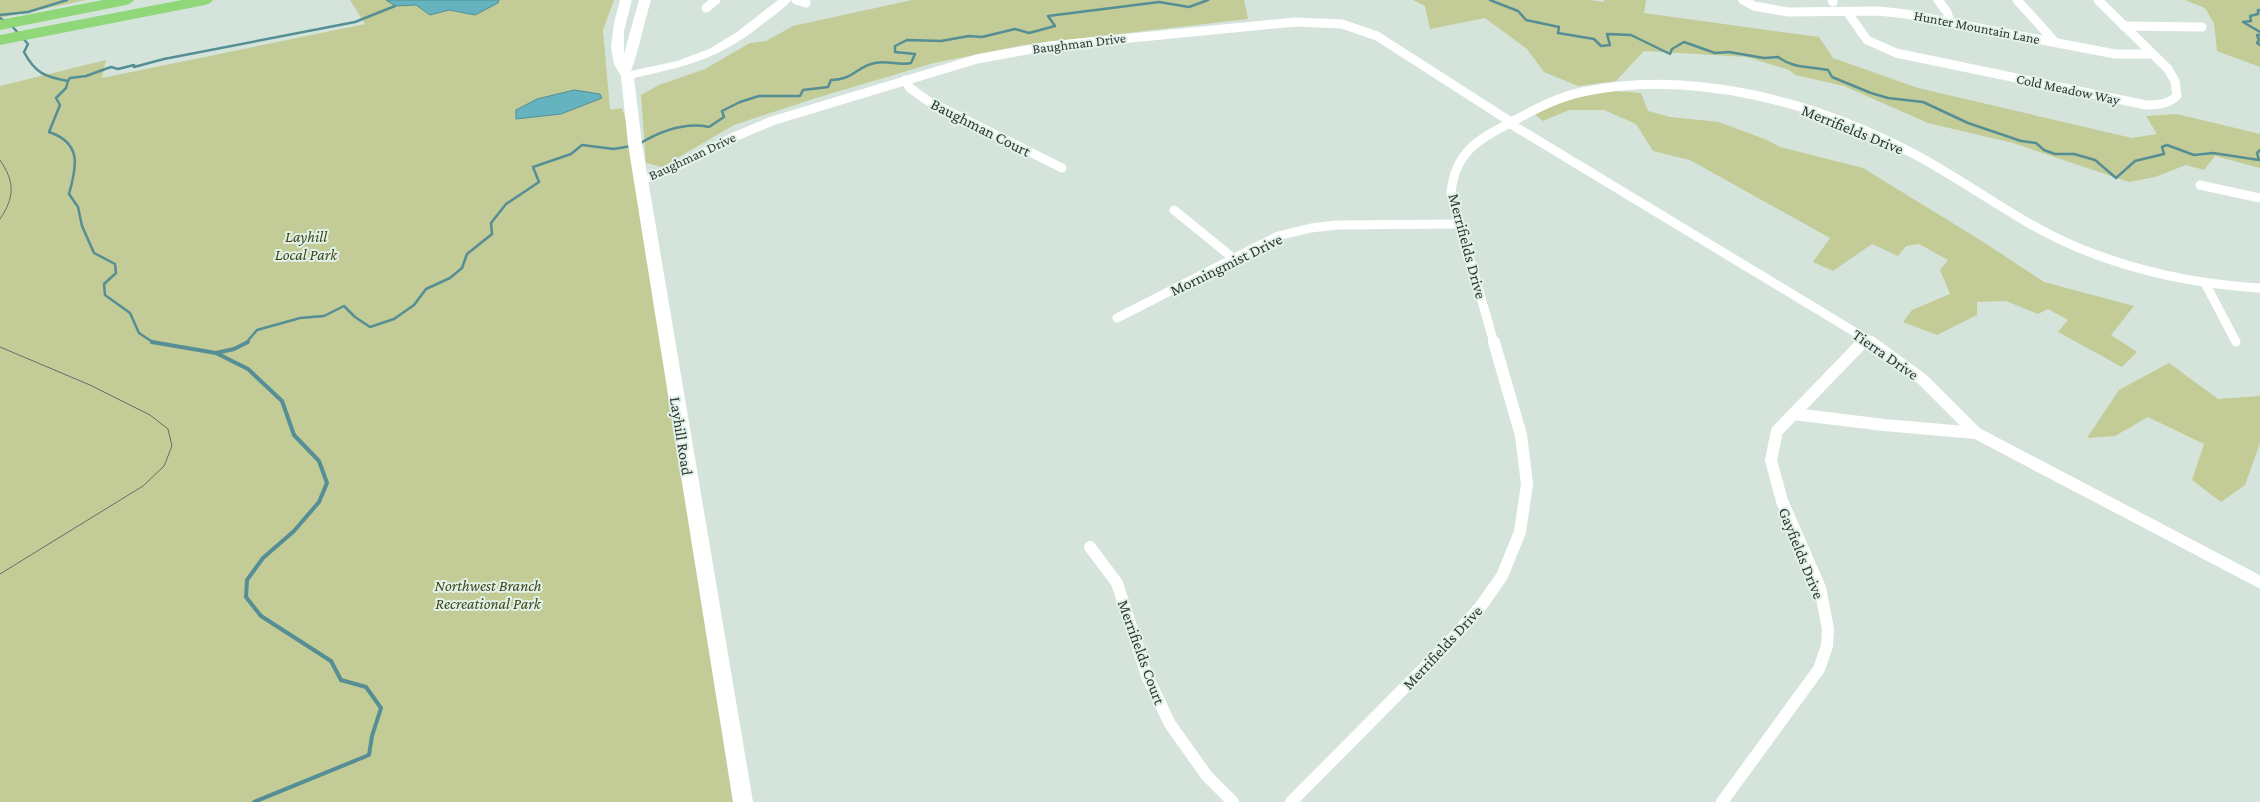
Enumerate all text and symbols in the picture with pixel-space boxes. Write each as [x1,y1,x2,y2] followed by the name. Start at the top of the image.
[1913,7,2041,47] street label: Hunter Mountain Lane
[1031,29,1127,57] street label: Baughman Drive
[2015,70,2122,108] street label: Cold Meadow Way
[928,95,1034,161] street label: Baughman Court
[1799,101,1906,158] street label: Merrifields Drive
[646,129,738,183] street label: Baughman Drive
[1445,192,1490,301] street label: Merrifields Drive
[275,228,338,263] park label: Layhill Local Park
[1167,230,1285,300] street label: Morningmist Drive
[1850,326,1922,383] street label: Tierra Drive
[666,396,696,477] street label: Layhill Road
[1775,505,1828,602] street label: Gayfields Drive
[435,577,542,612] park label: Northwest Branch Recreational Park
[1115,598,1169,707] street label: Merrifields Court
[1399,602,1485,693] street label: Merrifields Drive

